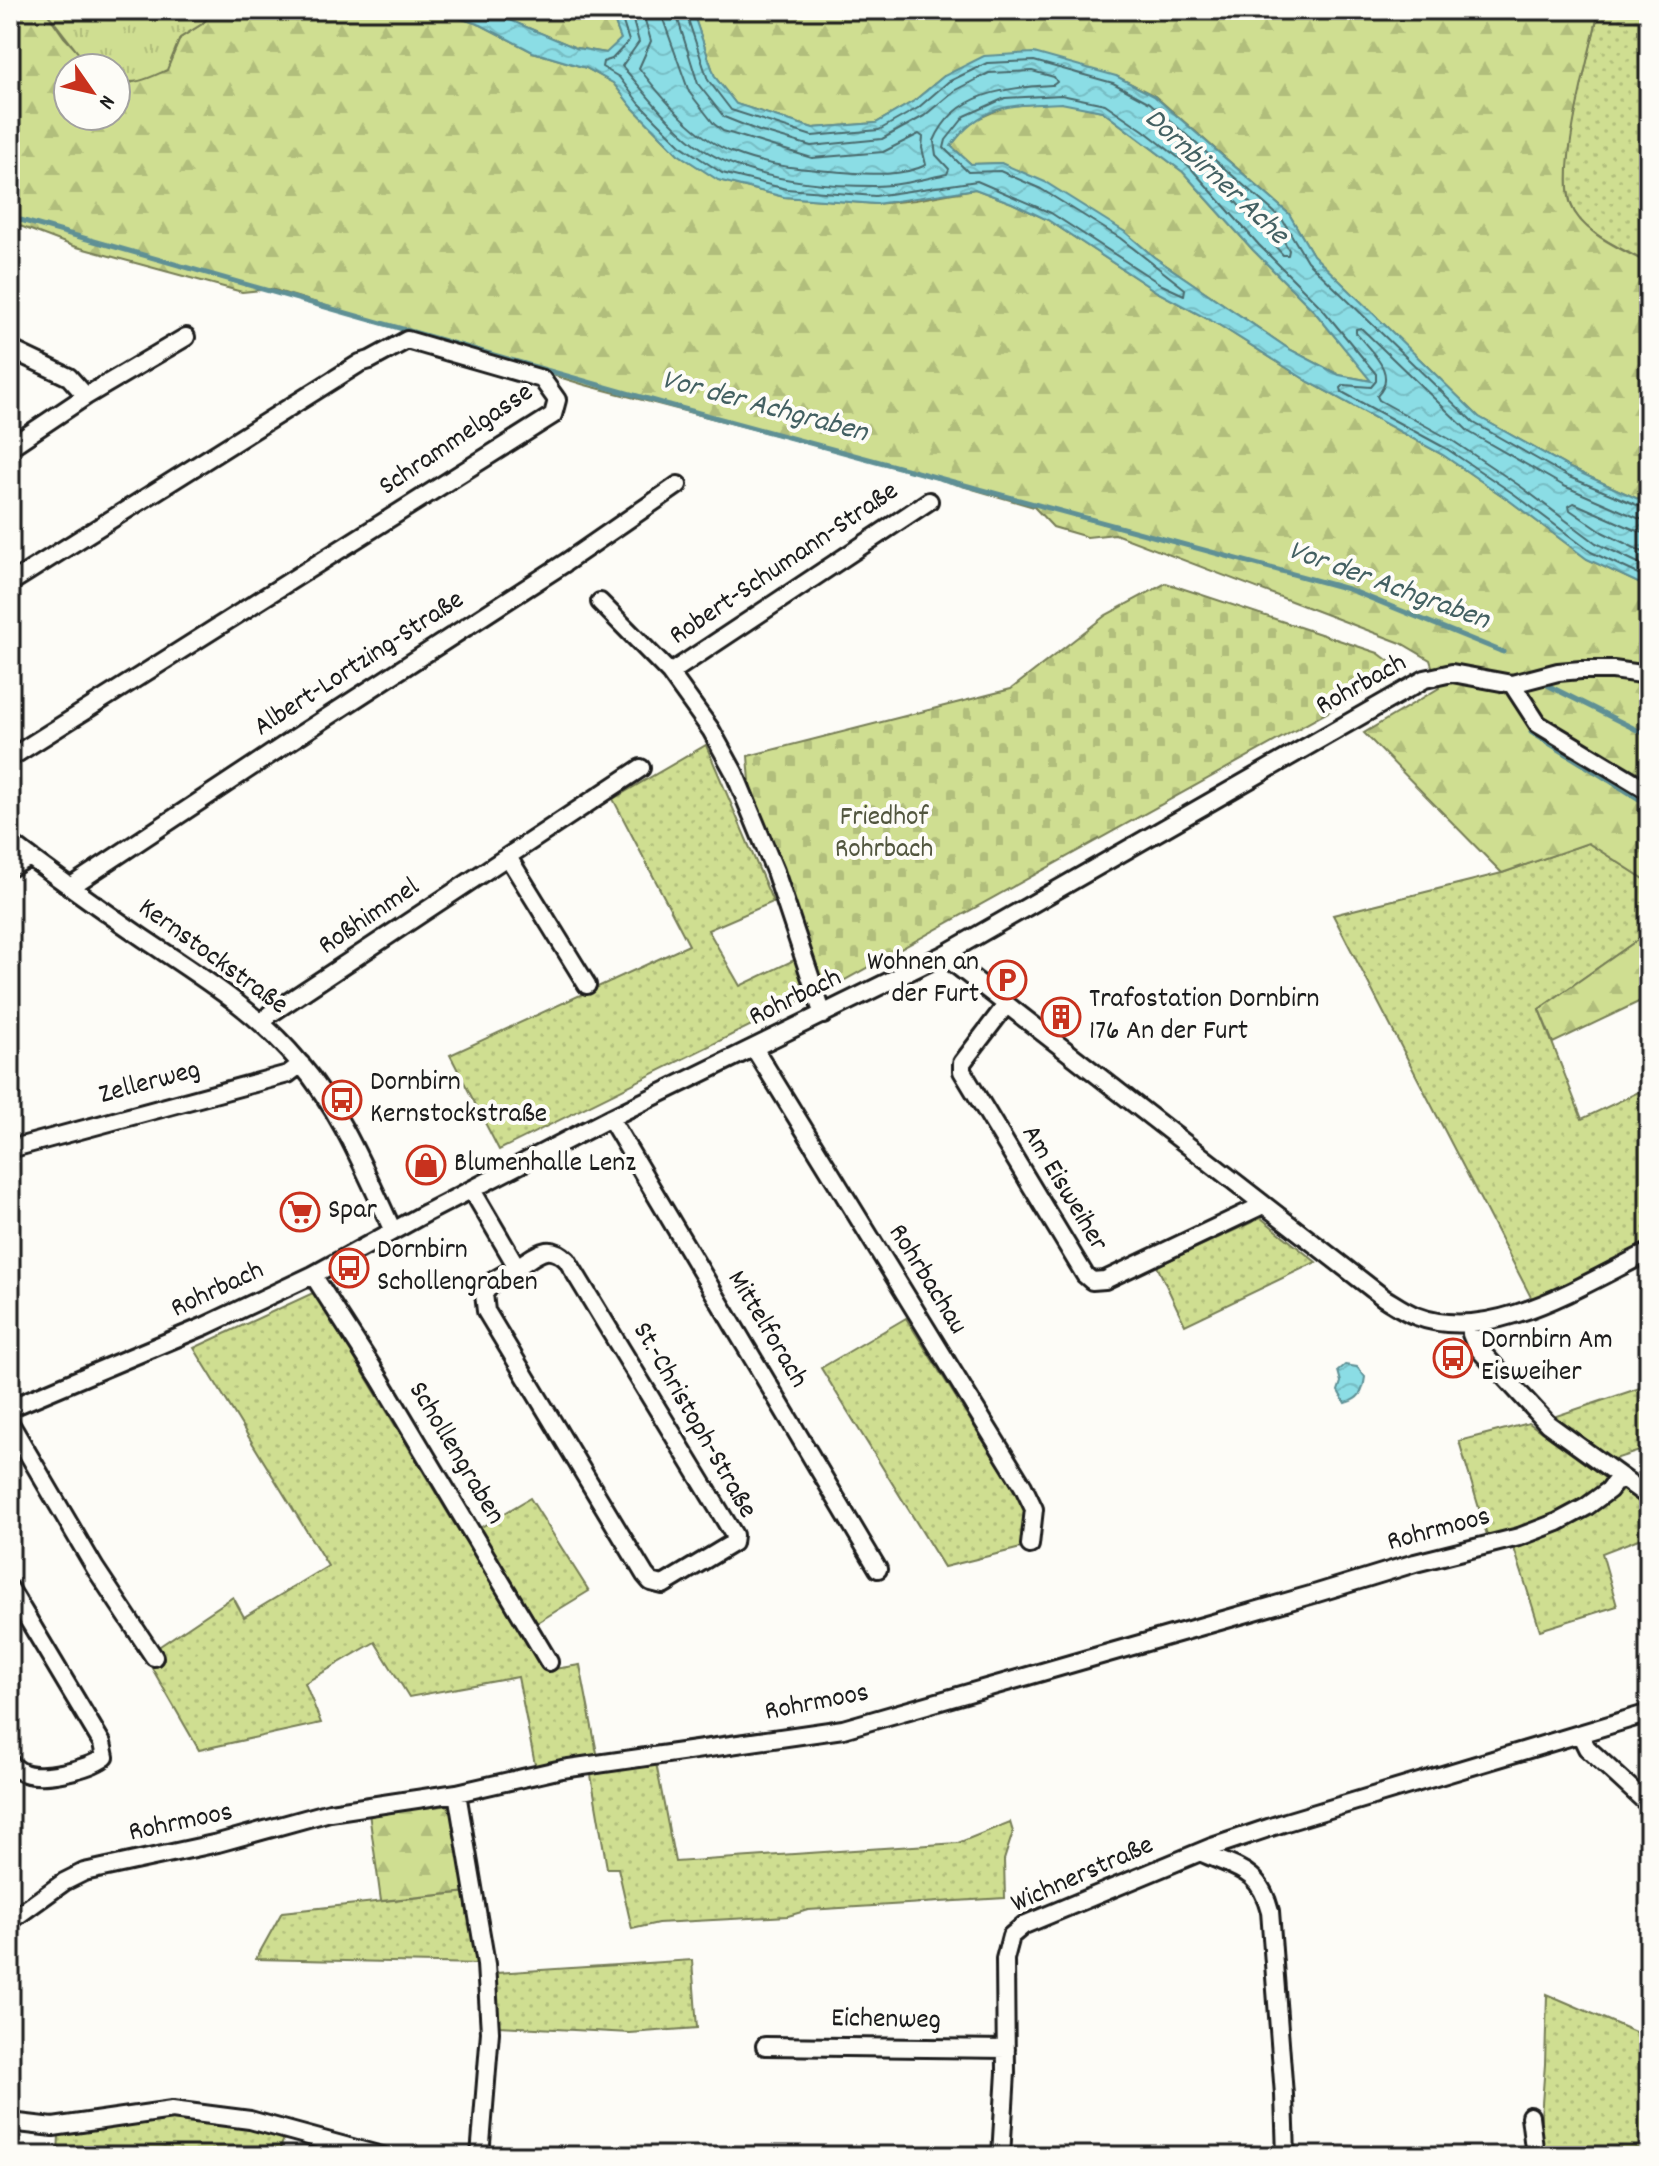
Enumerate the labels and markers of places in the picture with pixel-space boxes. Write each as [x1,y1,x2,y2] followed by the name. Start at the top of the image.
[867,944,979,1016] place label: Wohnen an der Furt
[986,959,1028,1001] parking icon: Wohnen an der Furt
[1089,981,1319,1053] place label: Trafostation Dornbirn 176 An der Furt
[1040,996,1082,1038] building icon: Trafostation Dornbirn 176 An der Furt
[370,1064,547,1136] place label: Dornbirn Kernstockstraße
[321,1079,363,1121] bus stop icon: Dornbirn Kernstockstraße
[405,1144,447,1186] shop icon: Blumenhalle Lenz
[454,1145,636,1185] place label: Blumenhalle Lenz
[279,1191,321,1233] supermarket icon: Spar
[328,1192,377,1232] place label: Spar
[377,1232,538,1304] place label: Dornbirn Schollengraben
[328,1247,370,1289] bus stop icon: Dornbirn Schollengraben
[1481,1322,1613,1394] place label: Dornbirn Am Eisweiher
[1432,1337,1474,1379] bus stop icon: Dornbirn Am Eisweiher

